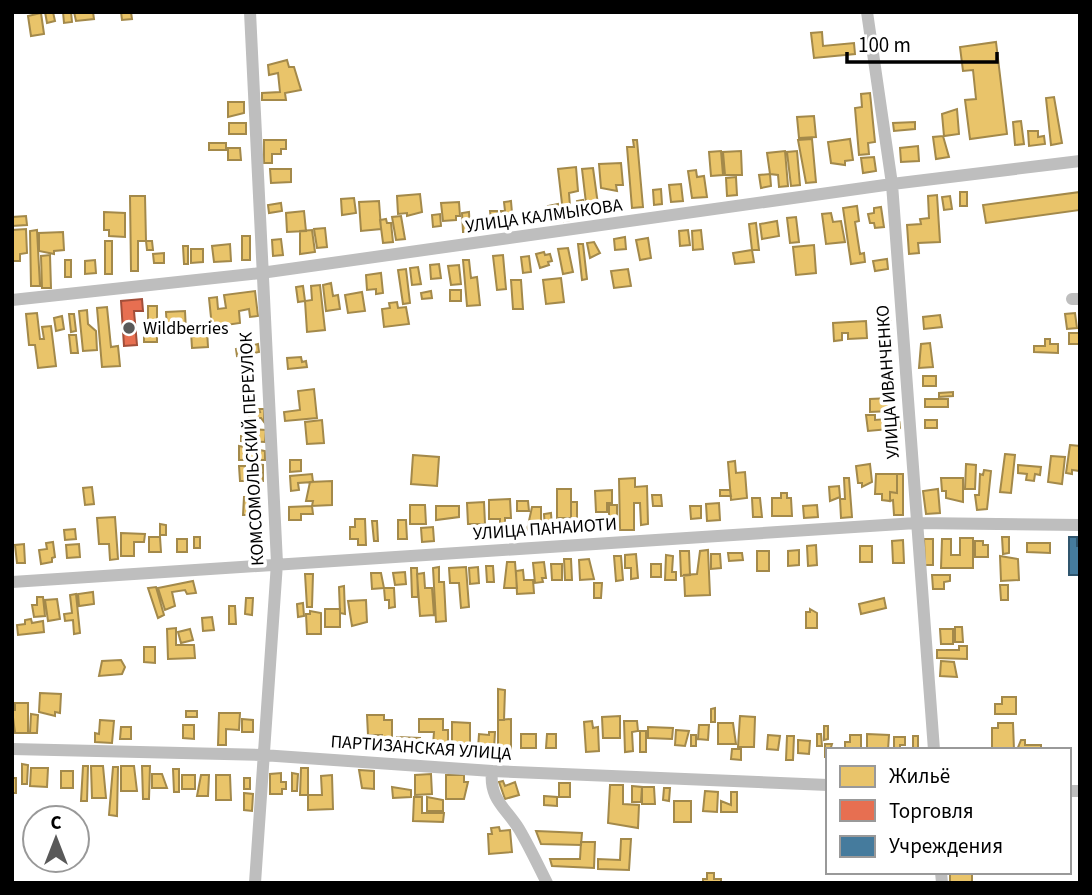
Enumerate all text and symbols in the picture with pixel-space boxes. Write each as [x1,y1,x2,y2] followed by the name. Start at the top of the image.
[847,21,998,65] scale bar
[858,30,911,60] text: 100 m
[464,193,624,239] street label: УЛИЦА КАЛМЫКОВА
[870,304,906,460] street label: УЛИЦА ИВАНЧЕНКО
[143,316,228,341] place label: Wildberries
[121,320,137,336] marker: Wildberries
[233,331,271,567] street label: КОМСОМОЛЬСКИЙ ПЕРЕУЛОК
[472,512,618,546] street label: УЛИЦА ПАНАИОТИ
[330,729,512,767] street label: ПАРТИЗАНСКАЯ УЛИЦА
[826,748,1071,874] legend
[889,761,950,791] text: Жильё
[889,796,974,826] text: Торговля
[21,804,91,874] north arrow
[50,810,62,837] text: С
[889,831,1003,861] text: Учреждения

